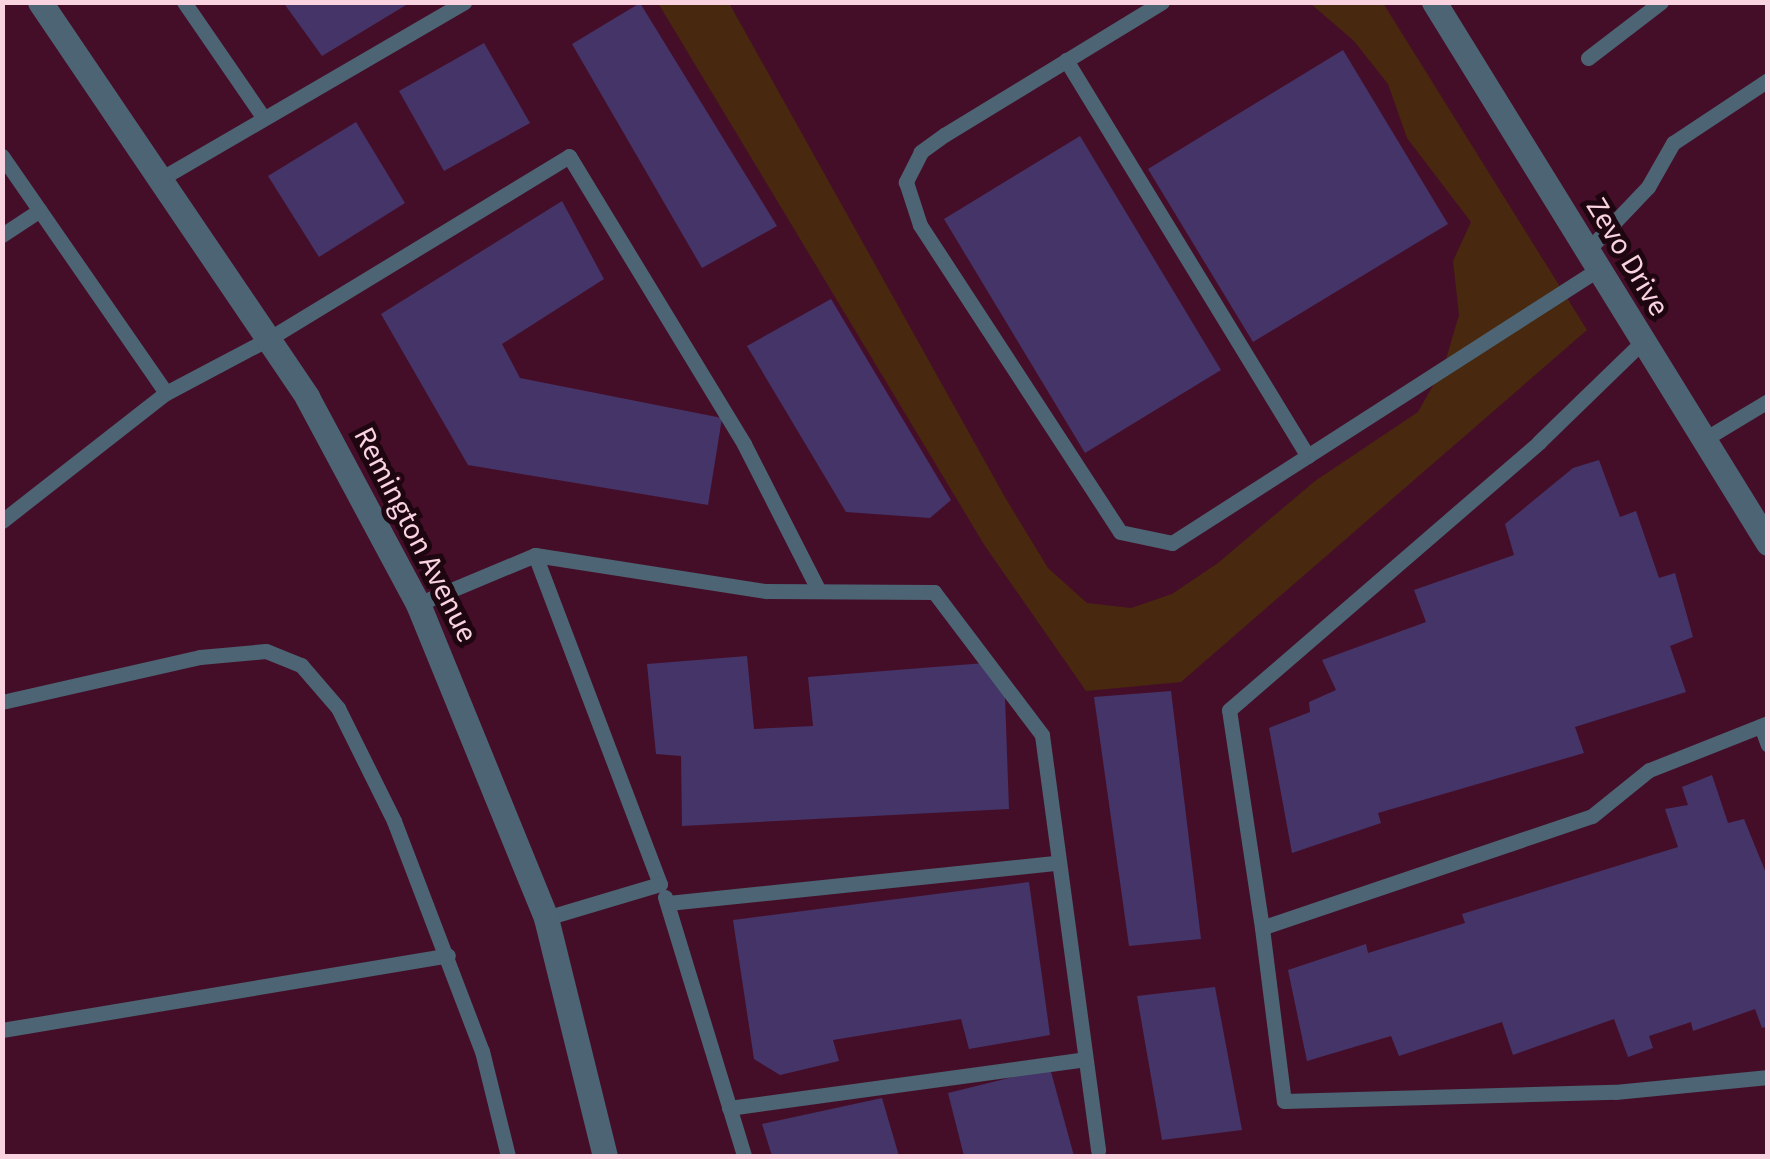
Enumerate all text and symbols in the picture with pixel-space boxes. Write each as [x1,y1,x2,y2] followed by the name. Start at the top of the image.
[1578,191,1676,323] street label: Zevo Drive
[345,422,485,648] street label: Remington Avenue

